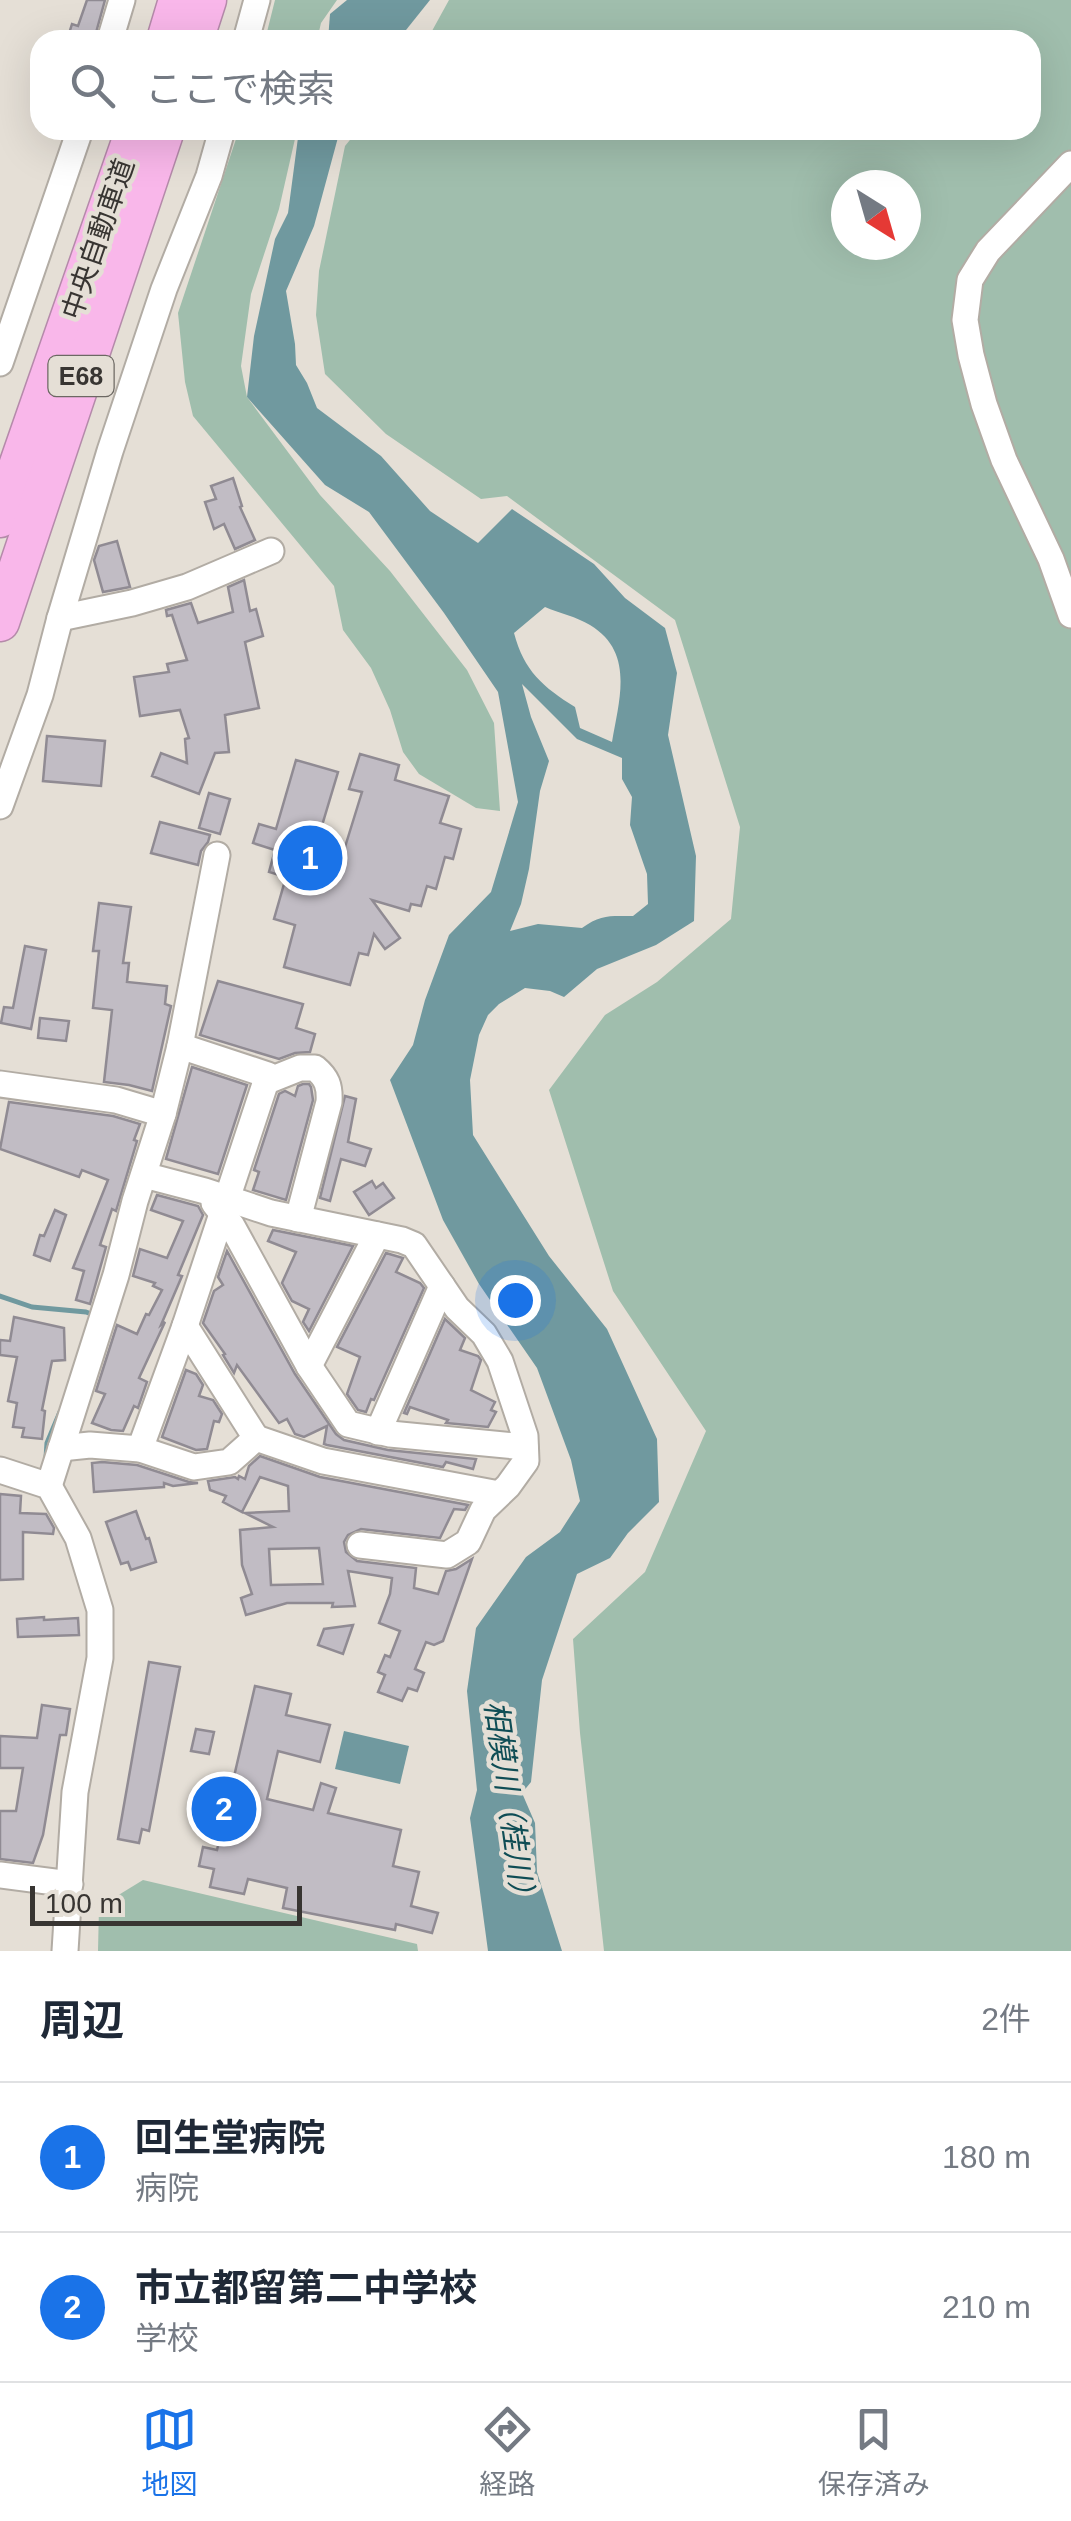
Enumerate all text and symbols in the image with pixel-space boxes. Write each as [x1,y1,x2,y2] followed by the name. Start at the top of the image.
[30,30,1041,140] search box
[65,58,120,113] icon: search
[145,68,335,110] text: ここで検索
[56,155,140,323] street label: 中央自動車道
[831,170,921,260] north arrow
[48,356,114,396] road number: E68
[278,820,342,896] pin: 1
[490,1275,541,1326] your location
[479,1699,541,1911] water label: 相模川（桂川）
[192,1772,256,1846] pin: 2
[30,1881,302,1926] scale bar
[45,1888,123,1919] text: 100 m
[40,1997,124,2044] text: 周辺
[981,2001,1031,2037] text: 2件
[135,2117,325,2159] text: 回生堂病院
[64,2139,81,2175] text: 1
[942,2139,1031,2175] text: 180 m
[135,2170,199,2206] text: 病院
[135,2267,477,2309] text: 市立都留第二中学校
[64,2289,81,2325] text: 2
[942,2289,1031,2325] text: 210 m
[135,2320,199,2356] text: 学校
[141,2402,197,2502] tab: 地図
[479,2402,536,2502] tab: 経路
[818,2402,930,2502] tab: 保存済み

